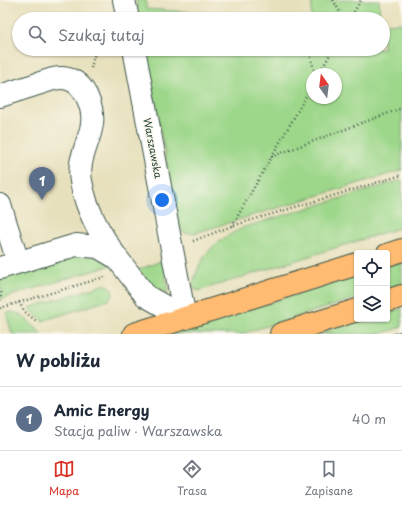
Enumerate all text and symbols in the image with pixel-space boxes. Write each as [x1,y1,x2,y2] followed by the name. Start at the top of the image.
[12,12,390,56] search box
[26,23,48,45] icon: search
[58,23,145,46] text: Szukaj tutaj
[306,68,342,104] north arrow
[140,116,167,180] street label: Warszawska
[29,167,55,200] pin: 1
[152,190,172,210] your location
[354,250,390,322] map controls
[354,250,390,286] button: locate
[354,286,390,322] button: layers
[16,347,101,373] text: W pobliżu
[54,398,149,421] text: Amic Energy
[26,409,32,428] text: 1
[352,409,386,428] text: 40 m
[54,421,222,440] text: Stacja paliw · Warszawska
[49,458,79,499] tab: Mapa
[177,458,207,499] tab: Trasa
[305,458,353,499] tab: Zapisane

